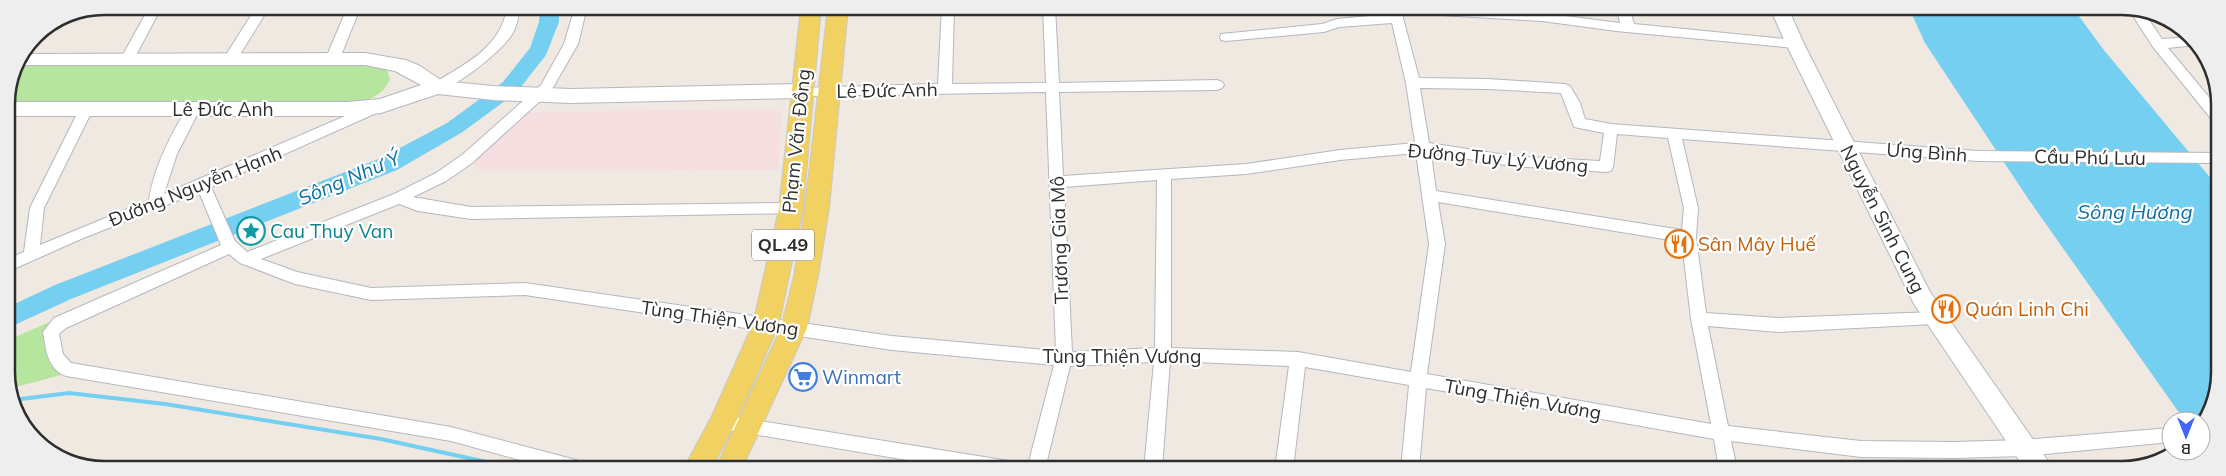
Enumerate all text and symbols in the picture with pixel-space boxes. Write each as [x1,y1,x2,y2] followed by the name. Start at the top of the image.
[776,68,816,214] street label: Phạm Văn Đồng
[836,77,938,103] street label: Lê Đức Anh
[172,97,274,121] street label: Lê Đức Anh
[1886,137,1968,167] street label: Ưng Bình
[1407,138,1589,178] street label: Đường Tuy Lý Vương
[105,140,285,232] street label: Đường Nguyễn Hạnh
[1835,141,1931,297] street label: Nguyễn Sinh Cung
[294,144,405,210] water label: Sông Như Ý
[2034,144,2146,170] street label: Cầu Phú Lưu
[1045,176,1073,304] street label: Trương Gia Mô
[2078,199,2192,224] water label: Sông Hương
[236,216,266,246] place icon: Cau Thuy Van
[270,219,393,243] place label: Cau Thuy Van
[1664,229,1694,259] restaurant icon: Sân Mây Huế
[752,230,814,260] road number: QL.49
[1698,232,1817,256] place label: Sân Mây Huế
[1931,294,1961,324] restaurant icon: Quán Linh Chi
[640,295,800,341] street label: Tùng Thiện Vương
[1965,297,2089,321] place label: Quán Linh Chi
[1043,344,1201,368] street label: Tùng Thiện Vương
[788,362,818,392] supermarket icon: Winmart
[822,365,901,389] place label: Winmart
[1443,373,1603,425] street label: Tùng Thiện Vương
[2161,411,2211,461] north arrow
[2181,440,2191,458] text: B

